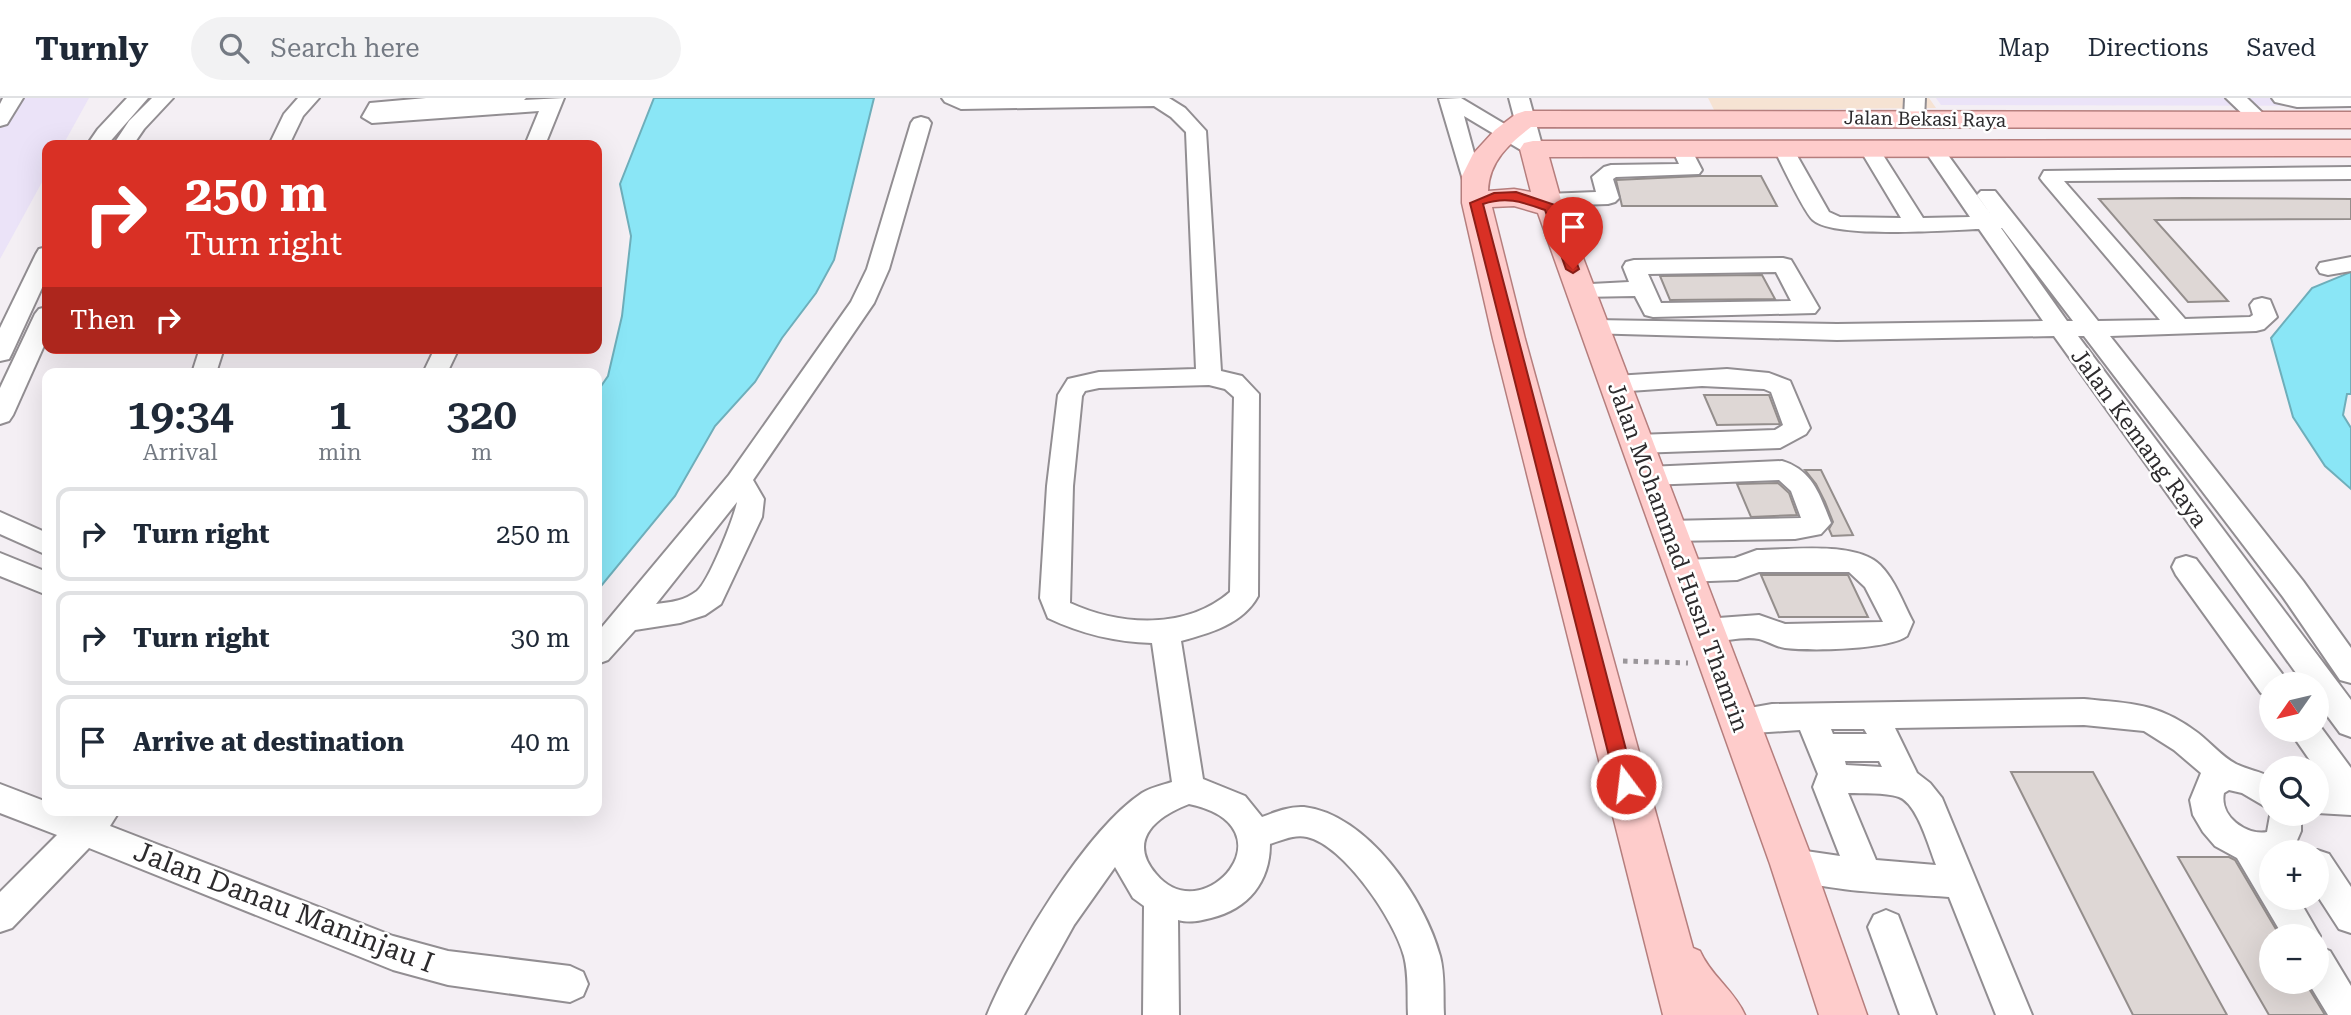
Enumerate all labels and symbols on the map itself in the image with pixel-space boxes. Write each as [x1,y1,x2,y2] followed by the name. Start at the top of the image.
[1844,106,2007,132] street label: Jalan Bekasi Raya
[1543,197,1603,269] pin
[2065,343,2213,533] street label: Jalan Kemang Raya
[1602,378,1754,736] street label: Jalan Mohammad Husni Thamrin
[2259,672,2329,742] north arrow
[1589,747,1663,821] position arrow
[129,834,439,980] street label: Jalan Danau Maninjau I

